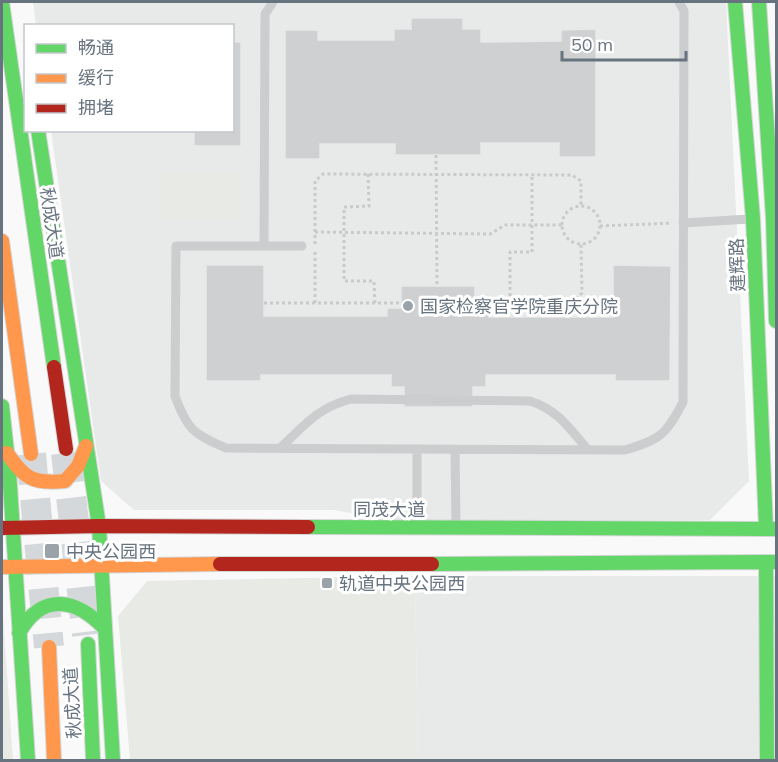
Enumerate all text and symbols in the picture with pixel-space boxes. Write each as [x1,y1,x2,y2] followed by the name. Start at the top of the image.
[24,24,234,132] legend
[562,24,686,62] scale bar
[571,33,613,56] text: 50 m
[78,36,114,59] text: 畅通
[78,66,114,89] text: 缓行
[78,96,114,119] text: 拥堵
[36,186,68,260] street label: 秋成大道
[725,238,749,292] street label: 建辉路
[420,295,618,318] place label: 国家检察官学院重庆分院
[401,299,415,313] marker: 国家检察官学院重庆分院
[353,498,425,521] street label: 同茂大道
[66,540,156,563] place label: 中央公园西
[43,542,61,560] marker: 中央公园西
[339,572,465,595] place label: 轨道中央公园西
[320,576,334,590] marker: 轨道中央公园西
[59,666,85,740] street label: 秋成大道

